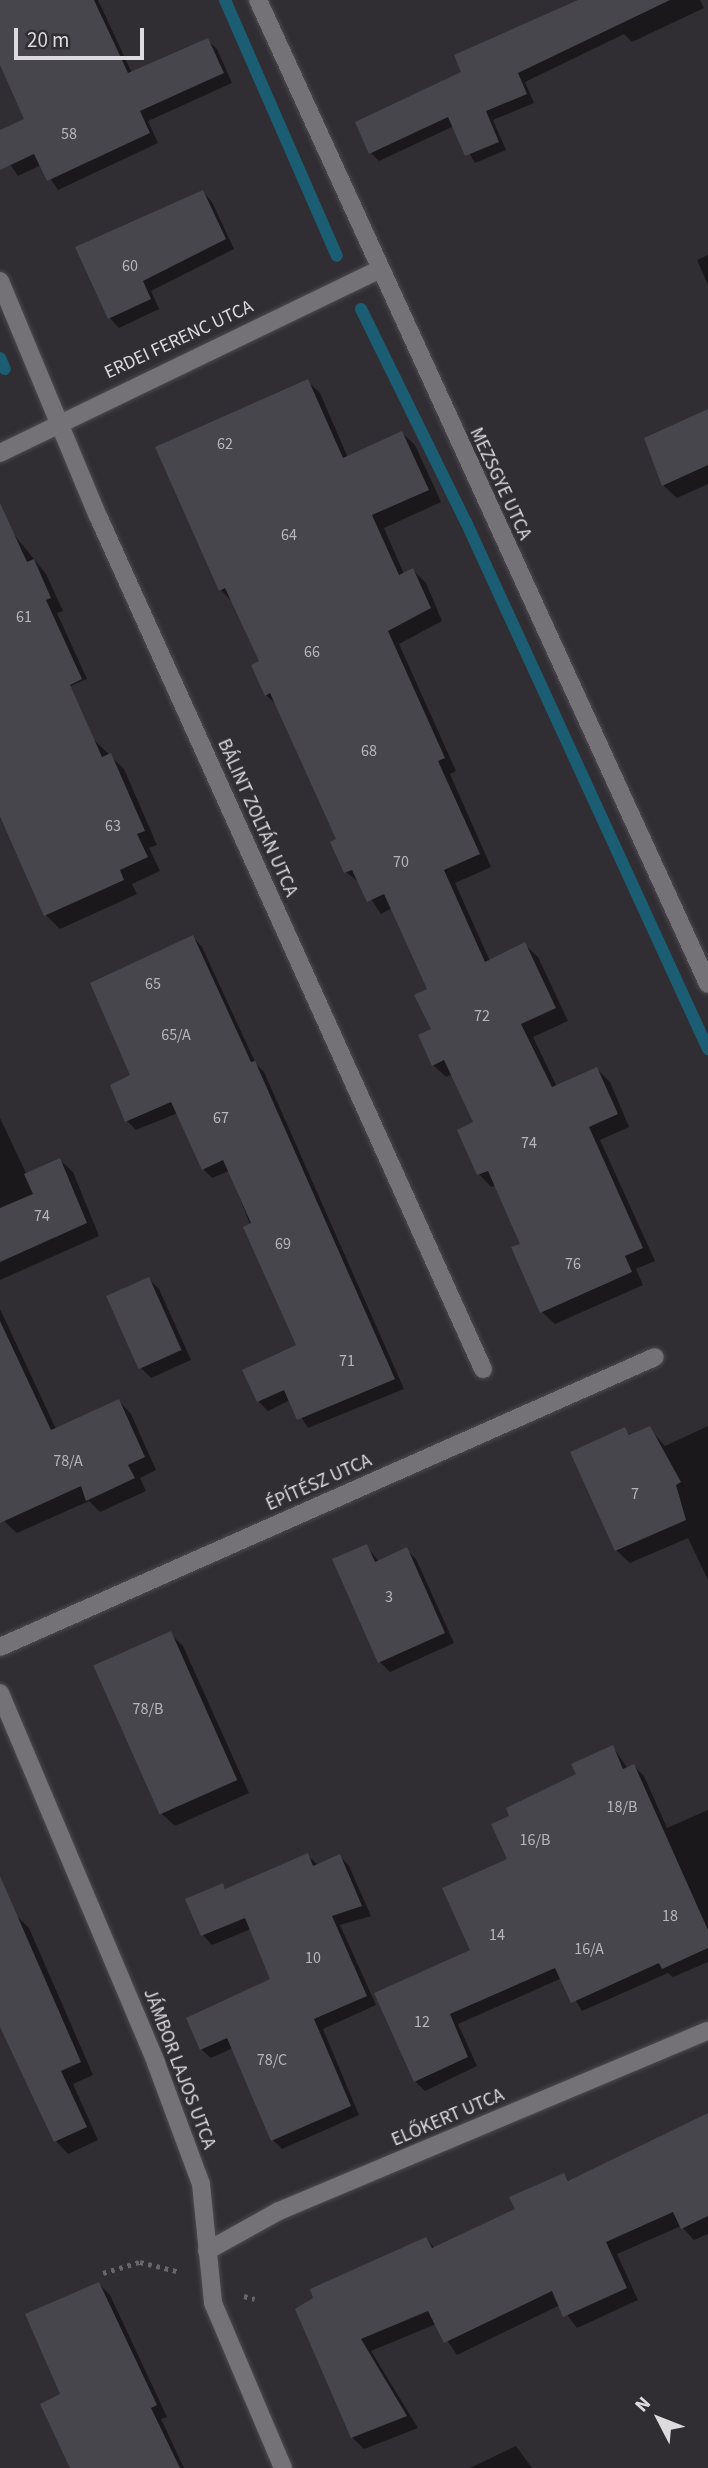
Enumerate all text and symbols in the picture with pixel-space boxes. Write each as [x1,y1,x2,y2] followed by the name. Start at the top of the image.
[18,14,147,58] scale bar
[27,25,69,55] text: 20 m
[61,124,77,144] house number: 58
[122,256,138,276] house number: 60
[101,296,257,384] street label: ERDEI FERENC UTCA
[464,424,536,544] street label: MEZSGYE UTCA
[217,434,233,454] house number: 62
[281,525,297,545] house number: 64
[16,607,32,627] house number: 61
[304,642,320,662] house number: 66
[212,736,302,900] street label: BÁLINT ZOLTÁN UTCA
[361,741,377,761] house number: 68
[105,816,121,836] house number: 63
[393,852,409,872] house number: 70
[145,974,161,994] house number: 65
[474,1006,490,1026] house number: 72
[161,1025,191,1045] house number: 65/A
[213,1108,229,1128] house number: 67
[521,1133,537,1153] house number: 74
[34,1206,50,1226] house number: 74
[275,1234,291,1254] house number: 69
[565,1254,581,1274] house number: 76
[339,1351,355,1371] house number: 71
[263,1450,375,1516] street label: ÉPÍTÉSZ UTCA
[53,1451,83,1471] house number: 78/A
[631,1484,639,1504] house number: 7
[385,1587,393,1607] house number: 3
[133,1699,163,1719] house number: 78/B
[607,1797,637,1817] house number: 18/B
[520,1830,550,1850] house number: 16/B
[662,1906,678,1926] house number: 18
[489,1925,505,1945] house number: 14
[574,1939,604,1959] house number: 16/A
[305,1948,321,1968] house number: 10
[138,1986,220,2152] street label: JÁMBOR LAJOS UTCA
[414,2012,430,2032] house number: 12
[257,2050,287,2070] house number: 78/C
[388,2084,508,2152] street label: ELŐKERT UTCA
[624,2384,694,2454] north arrow
[629,2391,657,2418] text: N

